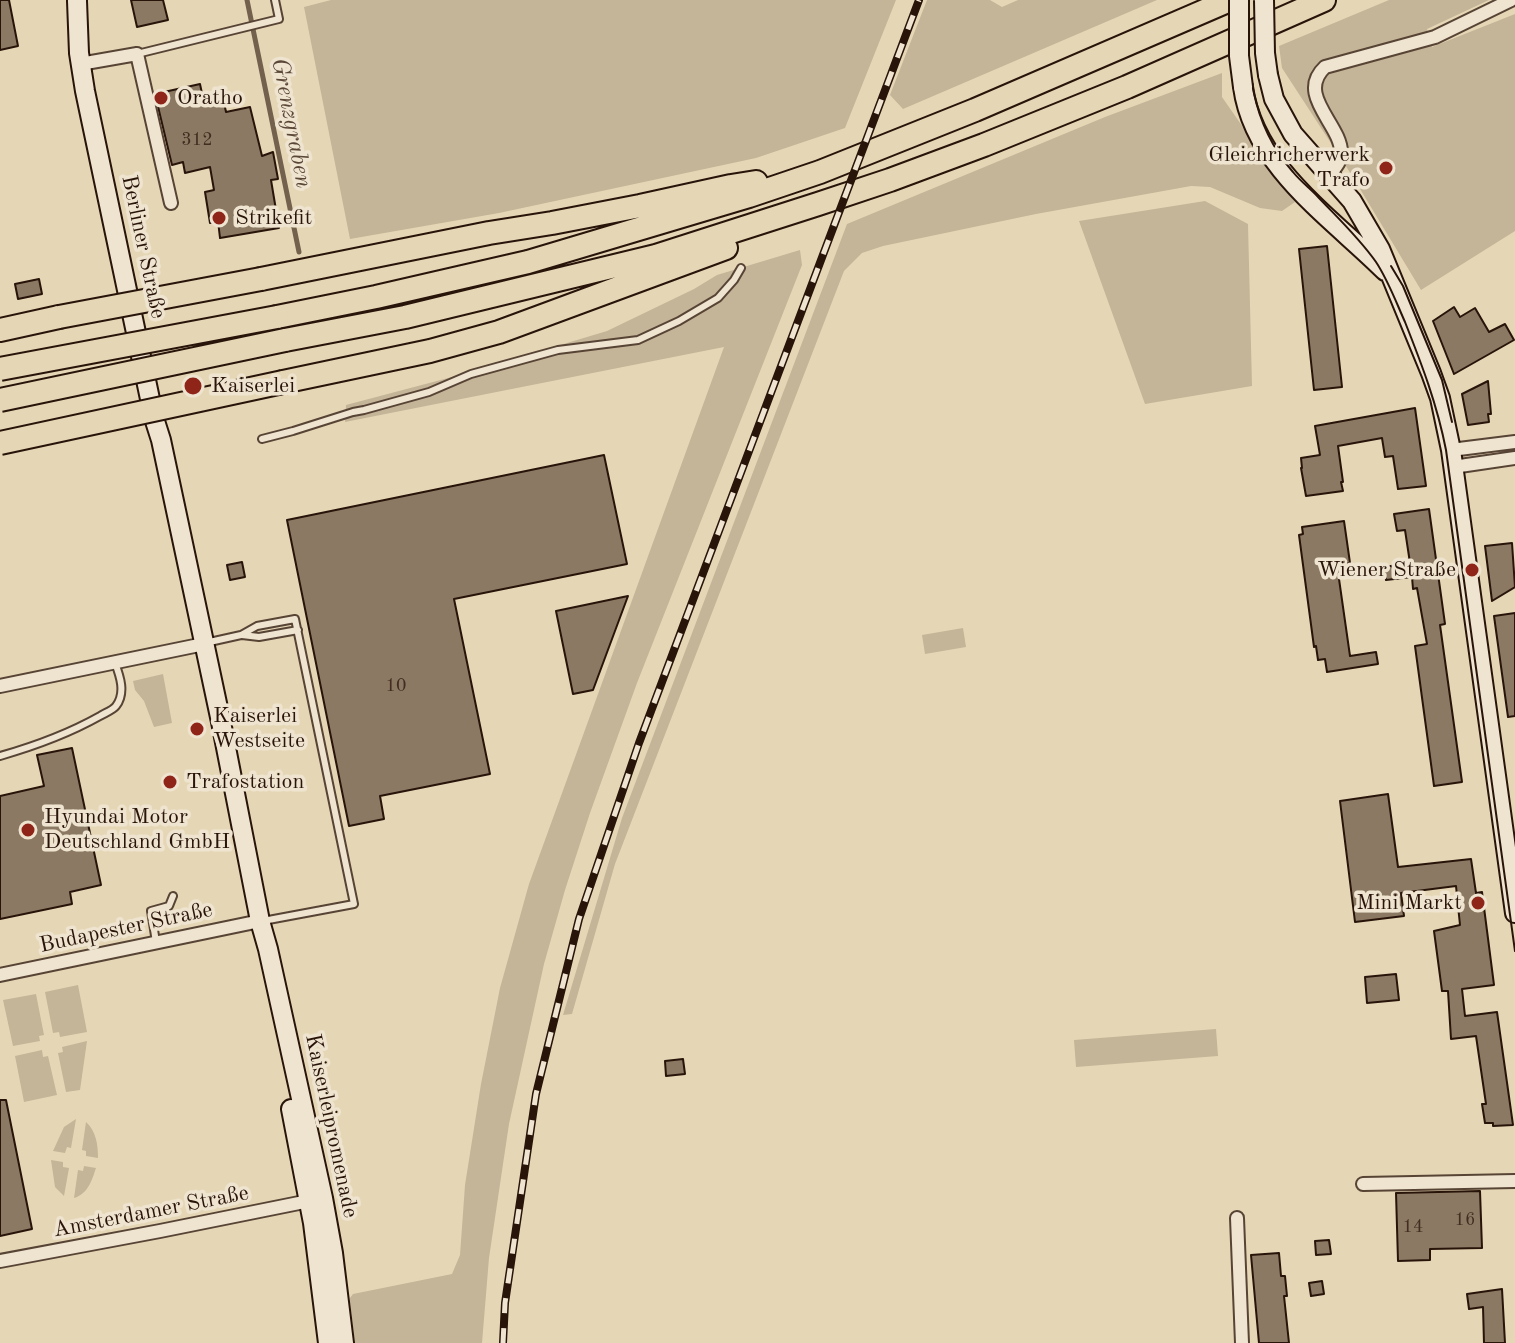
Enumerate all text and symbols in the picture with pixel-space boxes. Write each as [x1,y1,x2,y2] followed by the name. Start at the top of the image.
[264,55,318,191] water label: Grenzgraben
[177,85,243,111] place label: Oratho
[152,89,170,107] marker: Oratho
[181,129,213,151] house number: 312
[1208,142,1370,194] place label: Gleichricherwerk Trafo
[1377,159,1395,177] marker: Gleichricherwerk Trafo
[115,173,171,321] street label: Berliner Straße
[235,205,312,231] place label: Strikefit
[210,209,228,227] marker: Strikefit
[211,373,295,399] place label: Kaiserlei
[182,375,204,397] marker: Kaiserlei
[1317,557,1456,583] place label: Wiener Straße
[1463,561,1481,579] marker: Wiener Straße
[386,675,406,697] house number: 10
[213,703,305,754] place label: Kaiserlei Westseite
[188,720,206,738] marker: Kaiserlei Westseite
[186,769,304,795] place label: Trafostation
[161,773,179,791] marker: Trafostation
[44,804,230,856] place label: Hyundai Motor Deutschland GmbH
[19,821,37,839] marker: Hyundai Motor Deutschland GmbH
[1356,890,1462,916] place label: Mini Markt
[1469,894,1487,912] marker: Mini Markt
[37,897,215,959] street label: Budapester Straße
[299,1032,363,1220] street label: Kaiserleipromenade
[51,1180,251,1244] street label: Amsterdamer Straße
[1455,1209,1475,1231] house number: 16
[1403,1216,1423,1238] house number: 14

